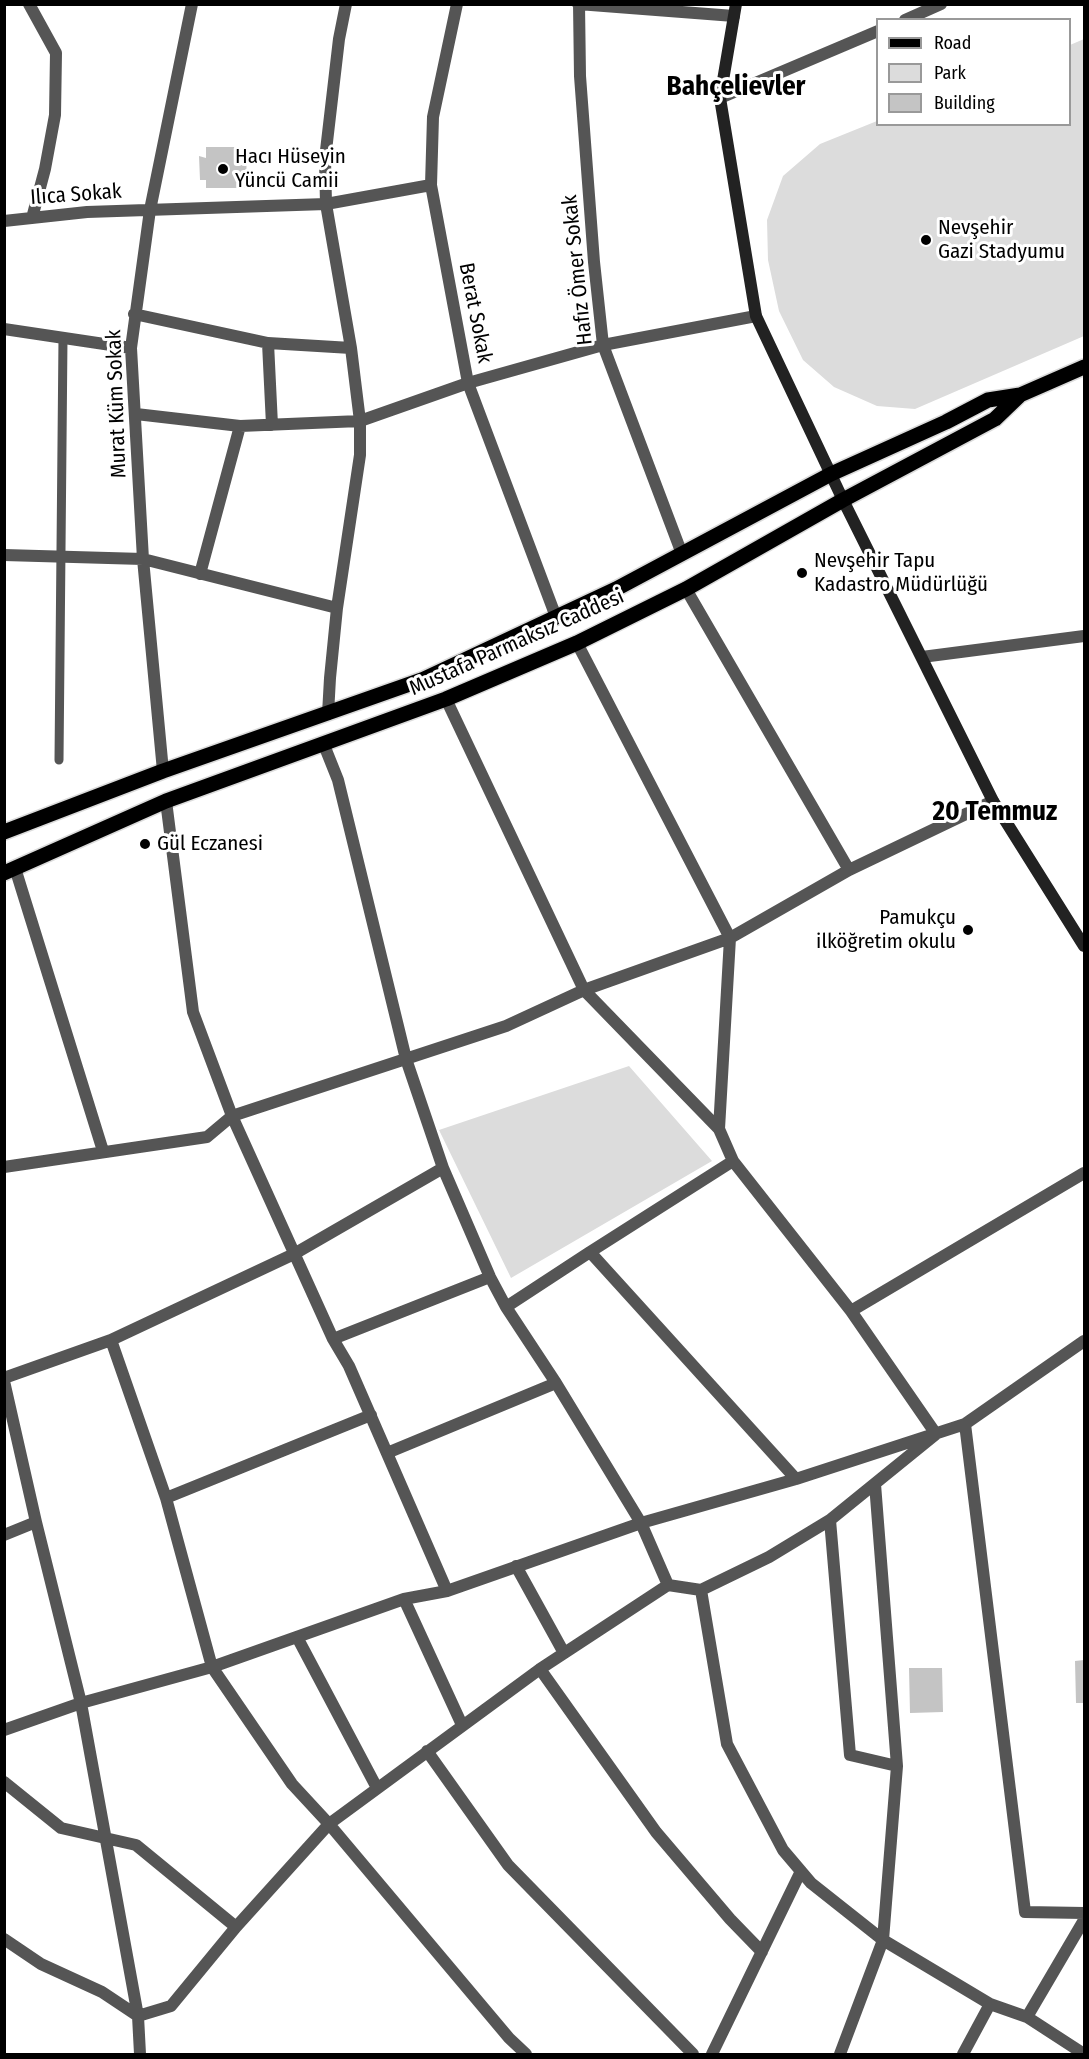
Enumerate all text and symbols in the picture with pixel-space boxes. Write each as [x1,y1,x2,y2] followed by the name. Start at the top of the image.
[876,18,1071,126] legend
[934,32,971,54] text: Road
[934,62,966,84] text: Park
[667,71,805,103] district label: Bahçelievler
[934,92,995,114] text: Building
[235,144,346,194] place label: Hacı Hüseyin Yüncü Camii
[216,162,230,176] marker: Hacı Hüseyin Yüncü Camii
[30,179,122,211] street label: Ilıca Sokak
[558,194,598,346] street label: Hafız Ömer Sokak
[938,215,1065,265] place label: Nevşehir Gazi Stadyumu
[919,233,933,247] marker: Nevşehir Gazi Stadyumu
[453,261,497,365] street label: Berat Sokak
[102,329,132,479] street label: Murat Küm Sokak
[814,548,988,598] place label: Nevşehir Tapu Kadastro Müdürlüğü
[795,566,809,580] marker: Nevşehir Tapu Kadastro Müdürlüğü
[406,584,628,702] street label: Mustafa Parmaksız Caddesi
[933,796,1057,828] district label: 20 Temmuz
[157,831,263,857] place label: Gül Eczanesi
[138,837,152,851] marker: Gül Eczanesi
[816,905,956,955] place label: Pamukçu ilköğretim okulu
[961,923,975,937] marker: Pamukçu ilköğretim okulu

